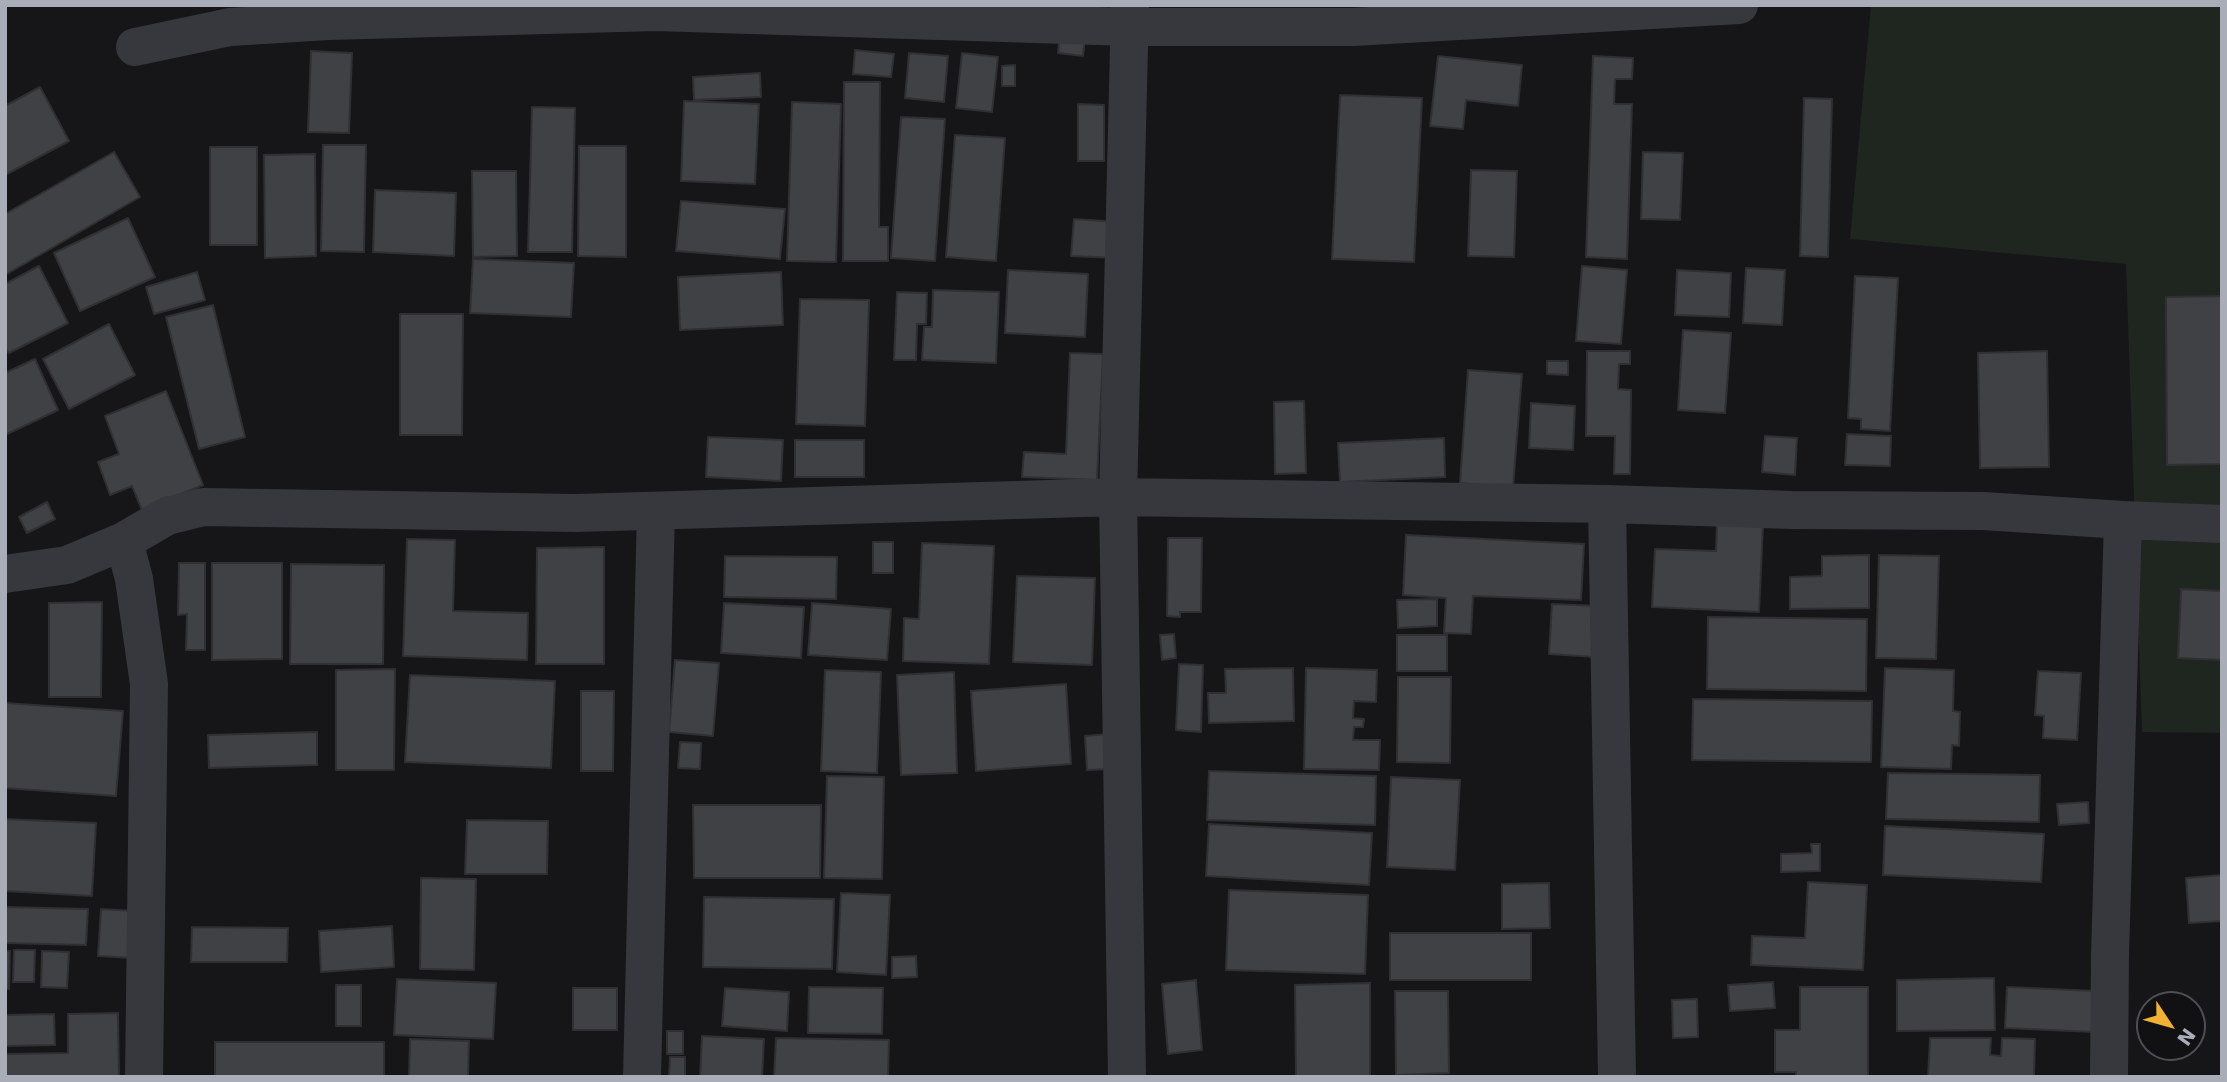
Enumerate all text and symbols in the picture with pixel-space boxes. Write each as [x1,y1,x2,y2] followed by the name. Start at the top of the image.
[2136,991,2206,1061] north arrow
[2173,1024,2200,1050] text: N

